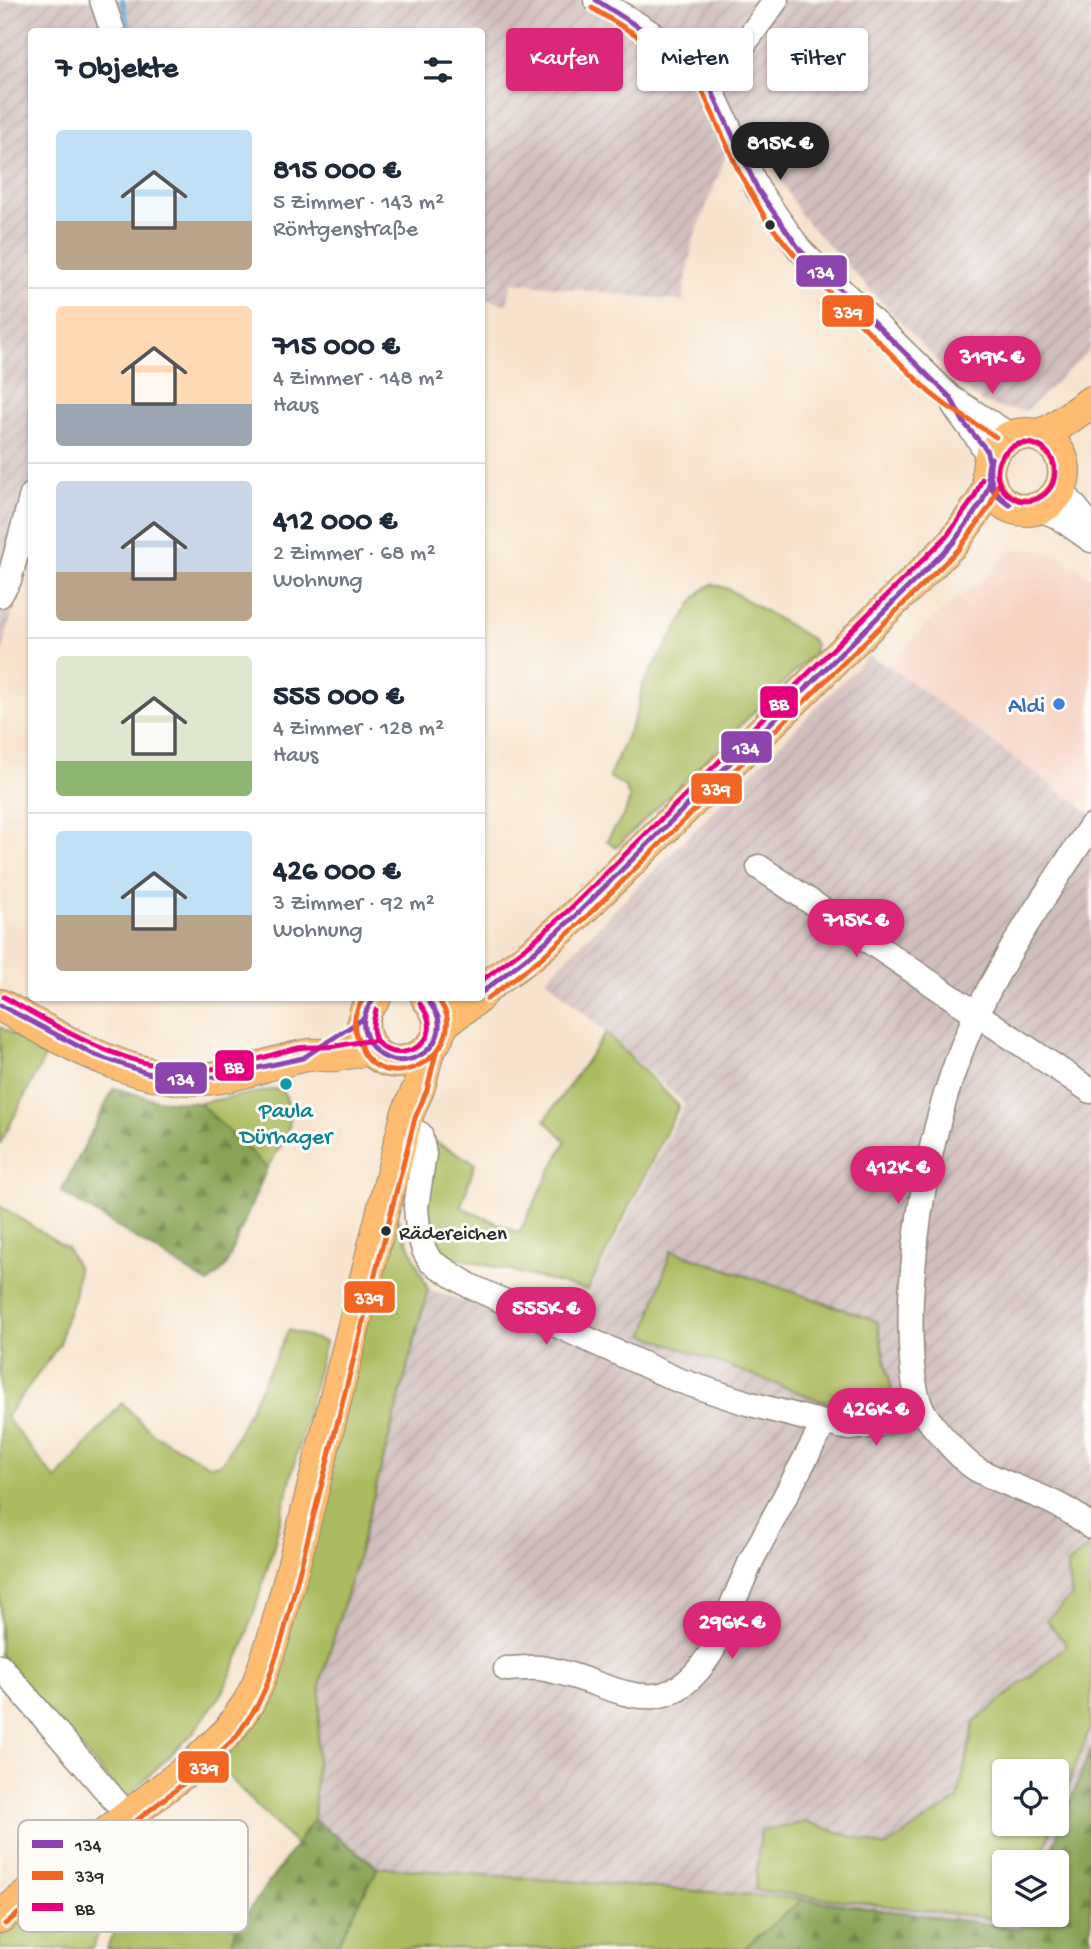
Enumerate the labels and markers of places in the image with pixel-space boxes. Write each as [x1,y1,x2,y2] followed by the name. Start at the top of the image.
[723,122,837,182] pin: 815K €
[763,218,777,232] unlabelled marker
[935,336,1049,396] pin: 319K €
[1008,694,1045,721] place label: Aldi
[1051,696,1067,712] marker: Aldi
[799,900,913,959] pin: 715K €
[278,1076,294,1092] marker: Paula Dürhager
[238,1099,334,1152] place label: Paula Dürhager
[841,1146,955,1206] pin: 412K €
[399,1223,507,1248] place label: Rädereichen
[379,1224,393,1238] marker: Rädereichen
[489,1288,603,1347] pin: 555K €
[819,1388,933,1448] pin: 426K €
[675,1602,789,1661] pin: 296K €

